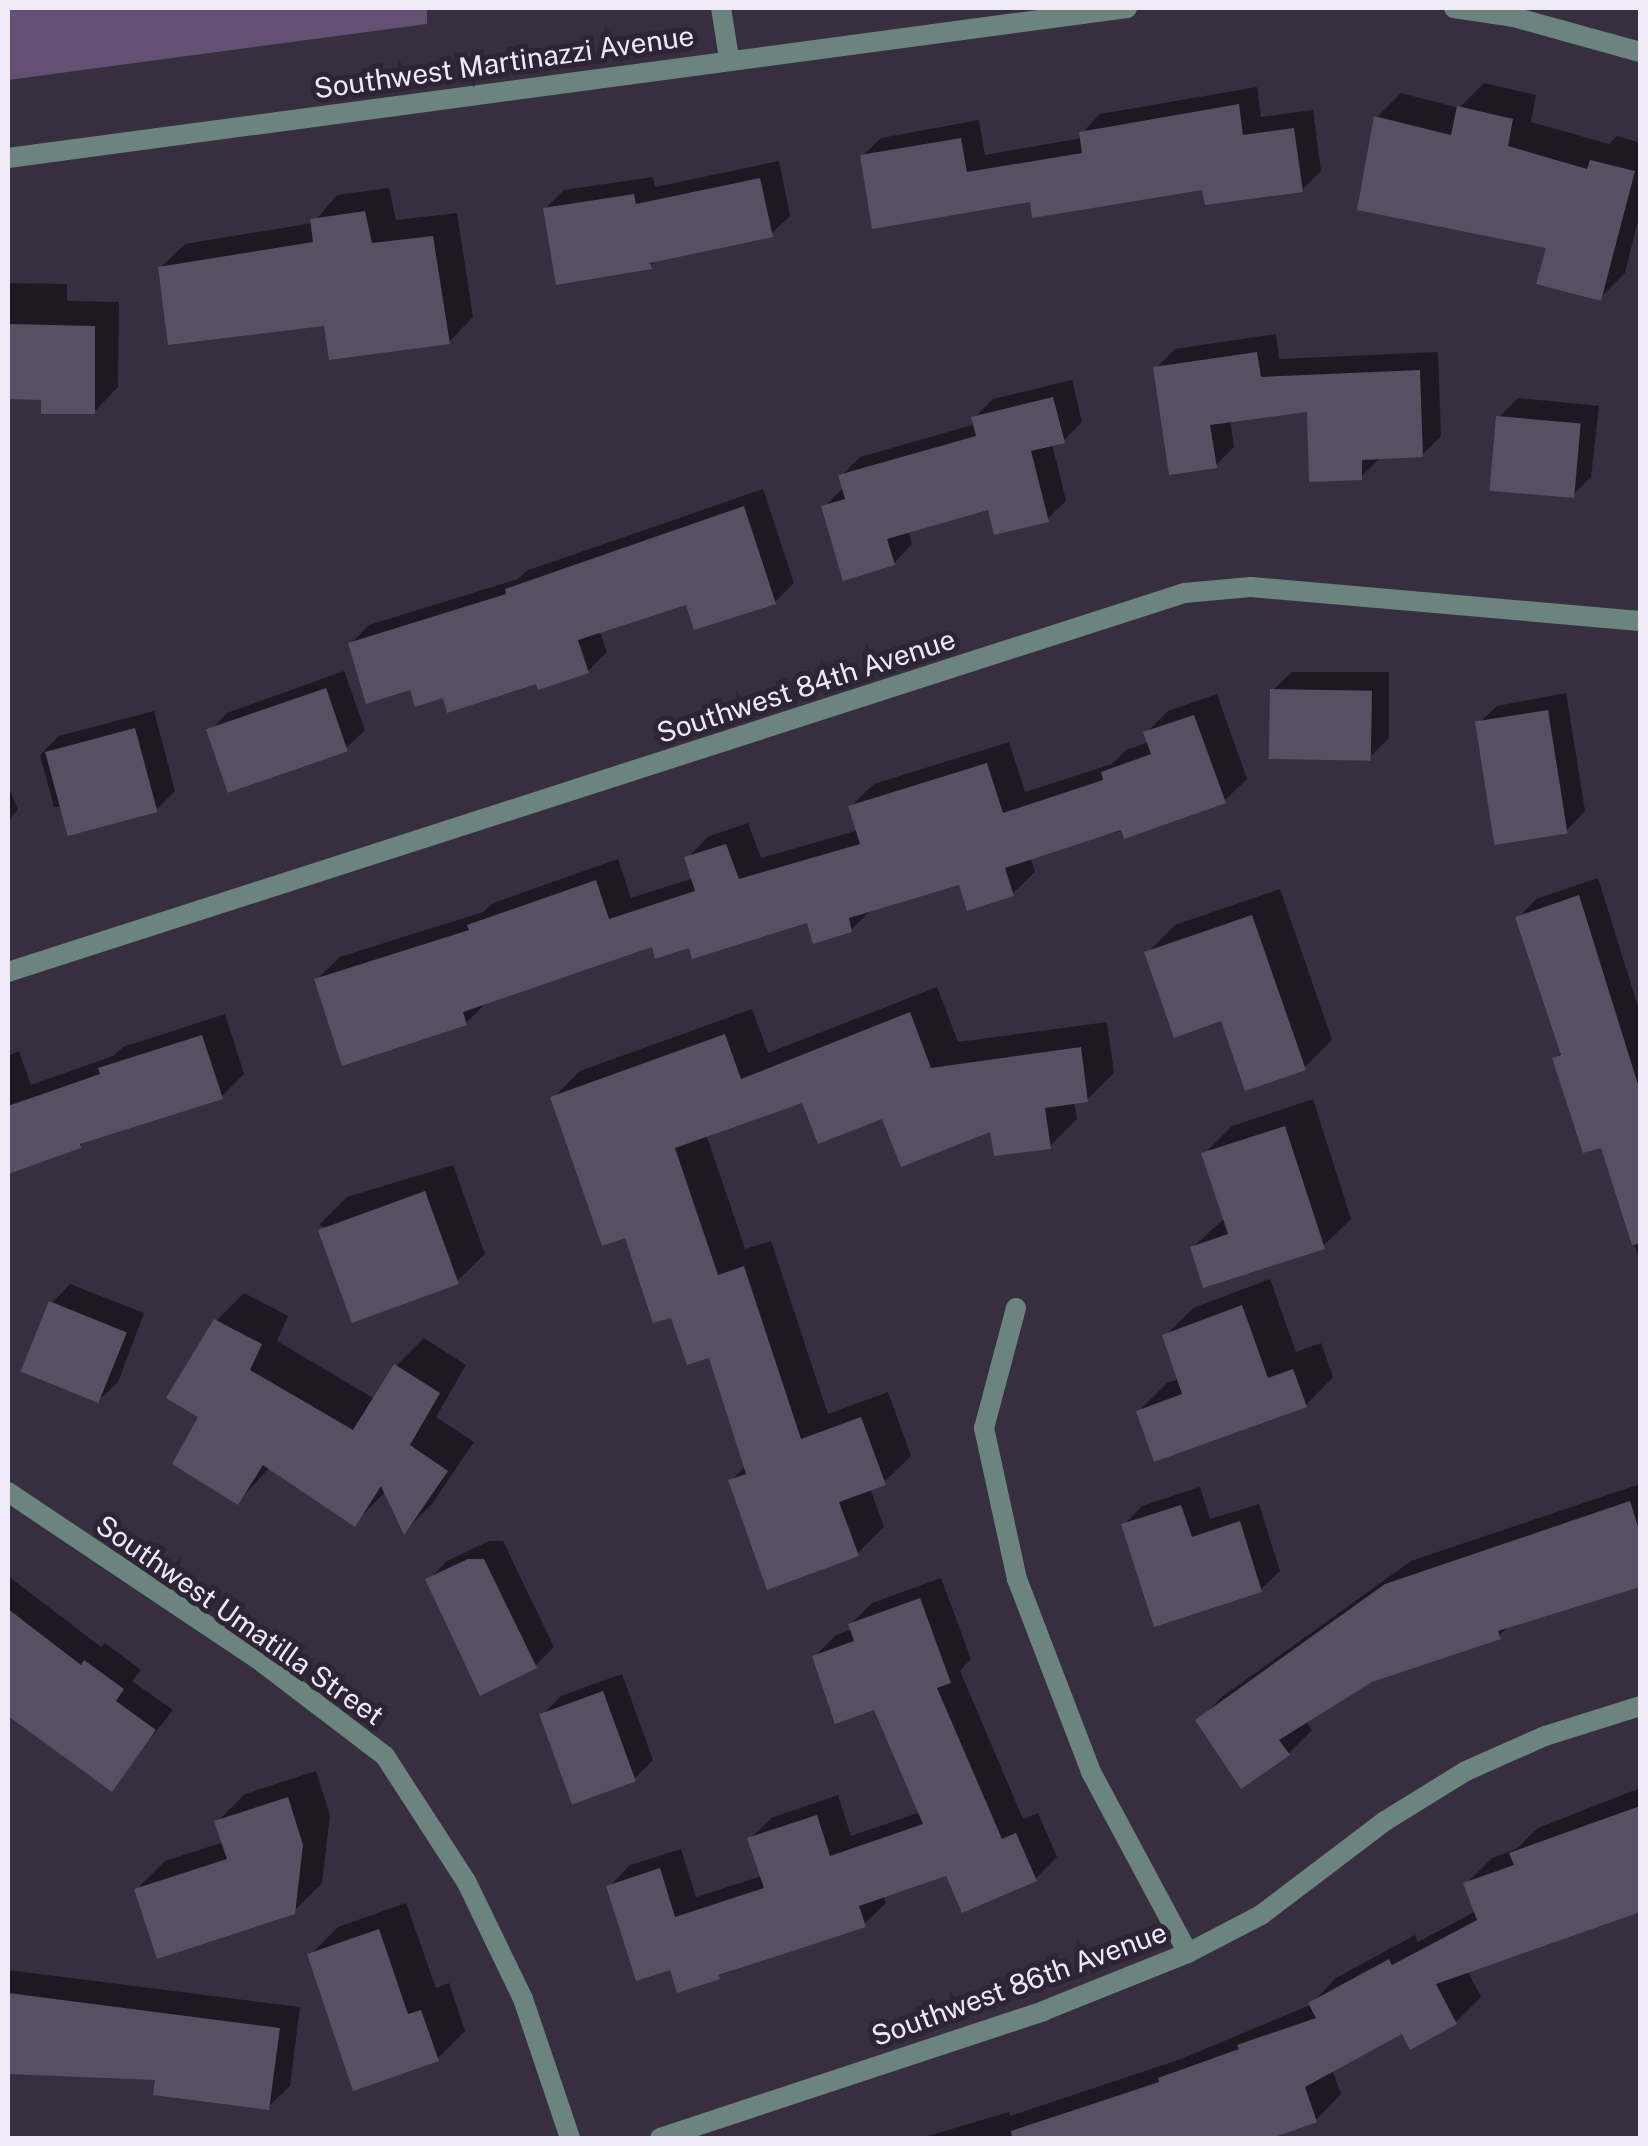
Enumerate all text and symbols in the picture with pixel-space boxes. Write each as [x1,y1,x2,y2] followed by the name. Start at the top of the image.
[312,19,696,105] street label: Southwest Martinazzi Avenue
[652,622,960,750] street label: Southwest 84th Avenue
[90,1508,390,1732] street label: Southwest Umatilla Street
[867,1915,1171,2053] street label: Southwest 86th Avenue

